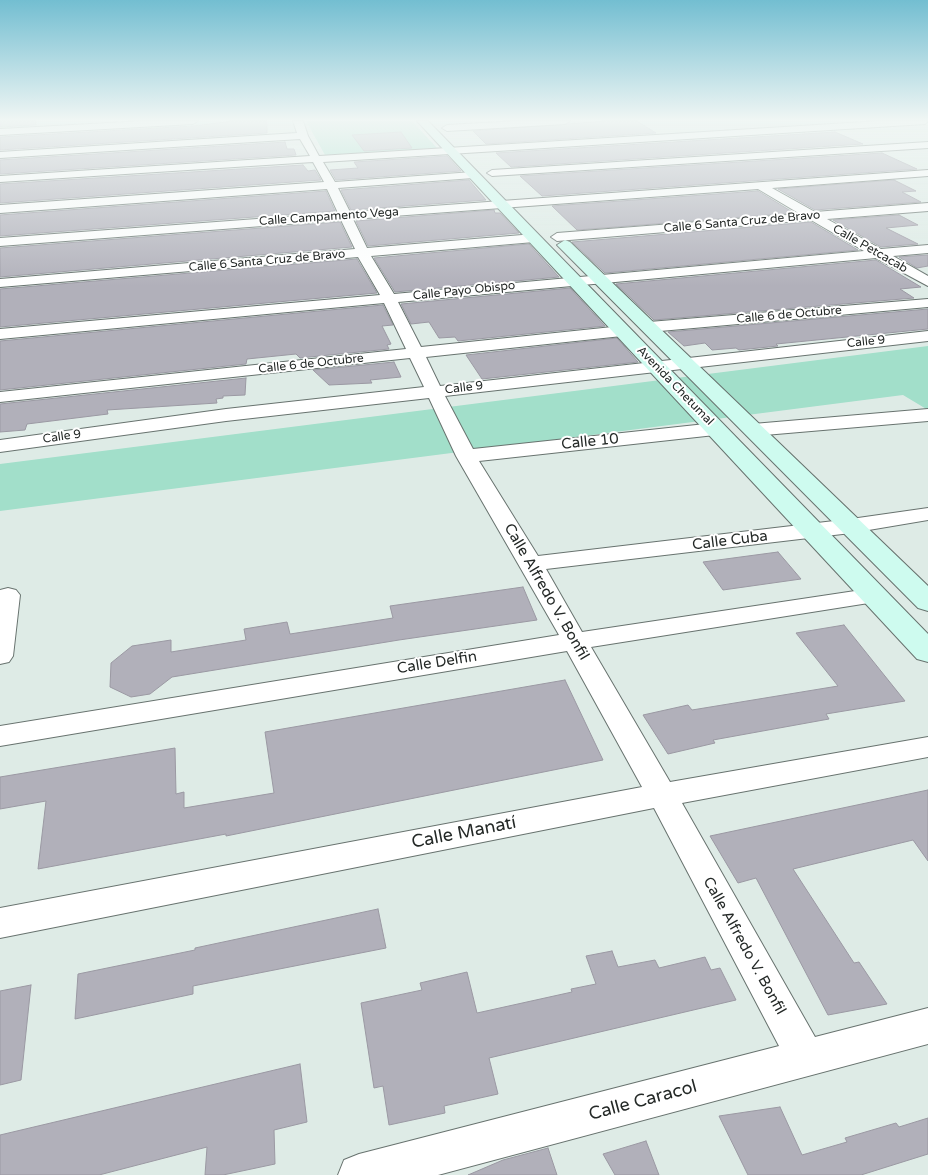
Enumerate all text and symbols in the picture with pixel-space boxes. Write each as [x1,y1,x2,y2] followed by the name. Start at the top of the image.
[259,205,399,229] street label: Calle Campamento Vega
[663,208,821,236] street label: Calle 6 Santa Cruz de Bravo
[830,222,910,276] street label: Calle Petcacab
[188,247,346,275] street label: Calle 6 Santa Cruz de Bravo
[412,278,516,304] street label: Calle Payo Obispo
[736,303,842,327] street label: Calle 6 de Octubre
[846,333,886,351] street label: Calle 9
[634,343,716,429] street label: Avenida Chetumal
[258,351,364,377] street label: Calle 6 de Octubre
[444,379,484,397] street label: Calle 9
[42,427,82,447] street label: Calle 9
[560,430,620,454] street label: Calle 10
[500,521,592,663] street label: Calle Alfredo V. Bonfil
[691,527,769,555] street label: Calle Cuba
[396,648,478,678] street label: Calle Delfin
[410,812,518,854] street label: Calle Manatí
[699,874,789,1018] street label: Calle Alfredo V. Bonfil
[587,1076,699,1126] street label: Calle Caracol

